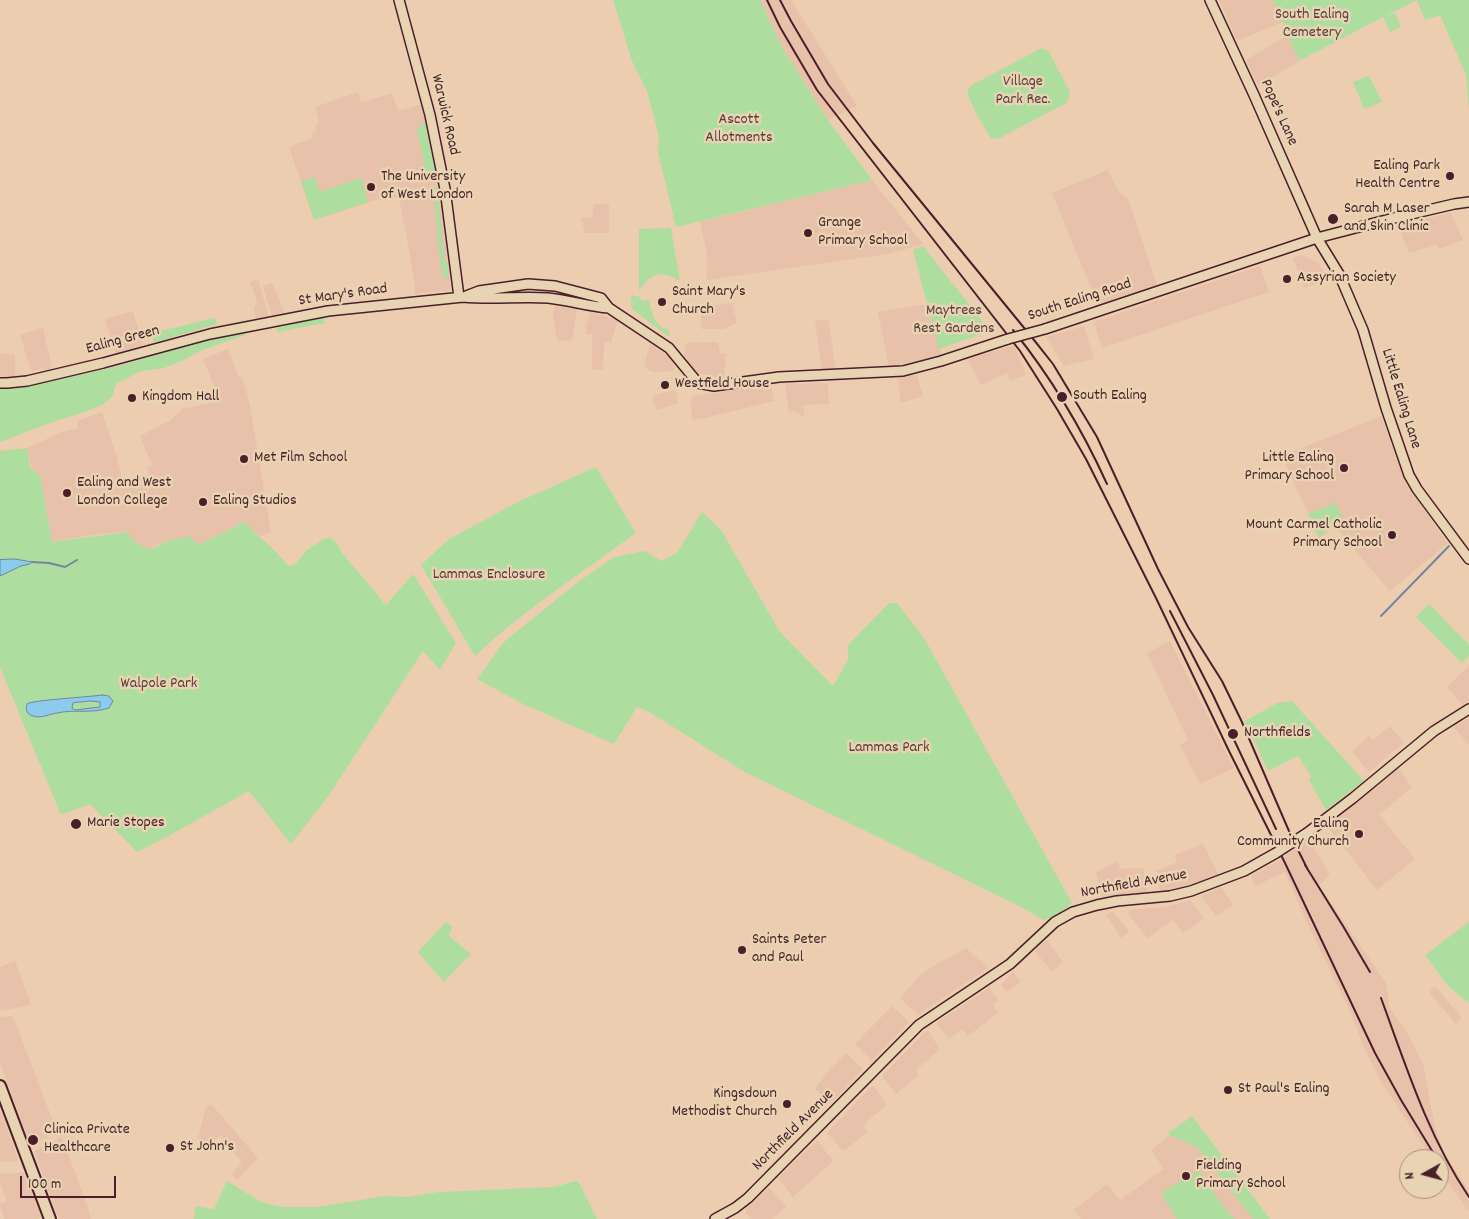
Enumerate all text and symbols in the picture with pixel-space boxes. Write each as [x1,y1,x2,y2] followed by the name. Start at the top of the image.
[1275,6,1349,44] park label: South Ealing Cemetery
[425,73,463,157] street label: Warwick Road
[996,73,1050,111] park label: Village Park Rec.
[1255,77,1301,149] street label: Pope's Lane
[705,111,773,149] park label: Ascott Allotments
[1355,157,1440,195] place label: Ealing Park Health Centre
[381,168,473,206] place label: The University of West London
[1444,170,1456,182] marker: Ealing Park Health Centre
[365,181,377,193] marker: The University of West London
[1344,200,1430,238] place label: Sarah M Laser and Skin Clinic
[1326,212,1340,226] marker: Sarah M Laser and Skin Clinic
[818,214,908,252] place label: Grange Primary School
[802,227,814,239] marker: Grange Primary School
[1297,269,1396,289] place label: Assyrian Society
[1281,273,1293,285] marker: Assyrian Society
[1026,275,1134,327] street label: South Ealing Road
[297,280,389,312] street label: St Mary's Road
[672,283,746,321] place label: Saint Mary's Church
[656,296,668,308] marker: Saint Mary's Church
[913,302,995,340] park label: Maytrees Rest Gardens
[84,322,162,360] street label: Ealing Green
[1376,347,1424,451] street label: Little Ealing Lane
[675,375,769,395] place label: Westfield House
[659,379,671,391] marker: Westfield House
[1073,387,1147,407] place label: South Ealing
[142,388,219,408] place label: Kingdom Hall
[1055,390,1069,404] marker: South Ealing
[126,392,138,404] marker: Kingdom Hall
[254,449,347,469] place label: Met Film School
[1244,449,1334,487] place label: Little Ealing Primary School
[238,453,250,465] marker: Met Film School
[1338,462,1350,474] marker: Little Ealing Primary School
[77,474,171,512] place label: Ealing and West London College
[61,487,73,499] marker: Ealing and West London College
[213,492,297,512] place label: Ealing Studios
[197,496,209,508] marker: Ealing Studios
[1246,516,1382,554] place label: Mount Carmel Catholic Primary School
[1386,529,1398,541] marker: Mount Carmel Catholic Primary School
[433,566,545,586] park label: Lammas Enclosure
[121,675,197,695] park label: Walpole Park
[1244,724,1311,744] place label: Northfields
[1226,727,1240,741] marker: Northfields
[848,739,930,759] park label: Lammas Park
[87,814,165,834] place label: Marie Stopes
[1237,815,1349,853] place label: Ealing Community Church
[69,817,83,831] marker: Marie Stopes
[1353,828,1365,840] marker: Ealing Community Church
[1079,866,1189,904] street label: Northfield Avenue
[752,931,826,969] place label: Saints Peter and Paul
[736,944,748,956] marker: Saints Peter and Paul
[1238,1080,1330,1100] place label: St Paul's Ealing
[1222,1084,1234,1096] marker: St Paul's Ealing
[672,1085,777,1123] place label: Kingsdown Methodist Church
[749,1086,839,1176] street label: Northfield Avenue
[781,1098,793,1110] marker: Kingsdown Methodist Church
[44,1121,130,1159] place label: Clinica Private Healthcare
[26,1133,40,1147] marker: Clinica Private Healthcare
[180,1138,234,1158] place label: St John's
[164,1142,176,1154] marker: St John's
[1399,1149,1449,1199] north arrow
[1196,1157,1286,1195] place label: Fielding Primary School
[22,1166,119,1198] scale bar
[1180,1170,1192,1182] marker: Fielding Primary School
[1400,1171,1420,1180] text: N
[28,1174,61,1196] text: 100 m

